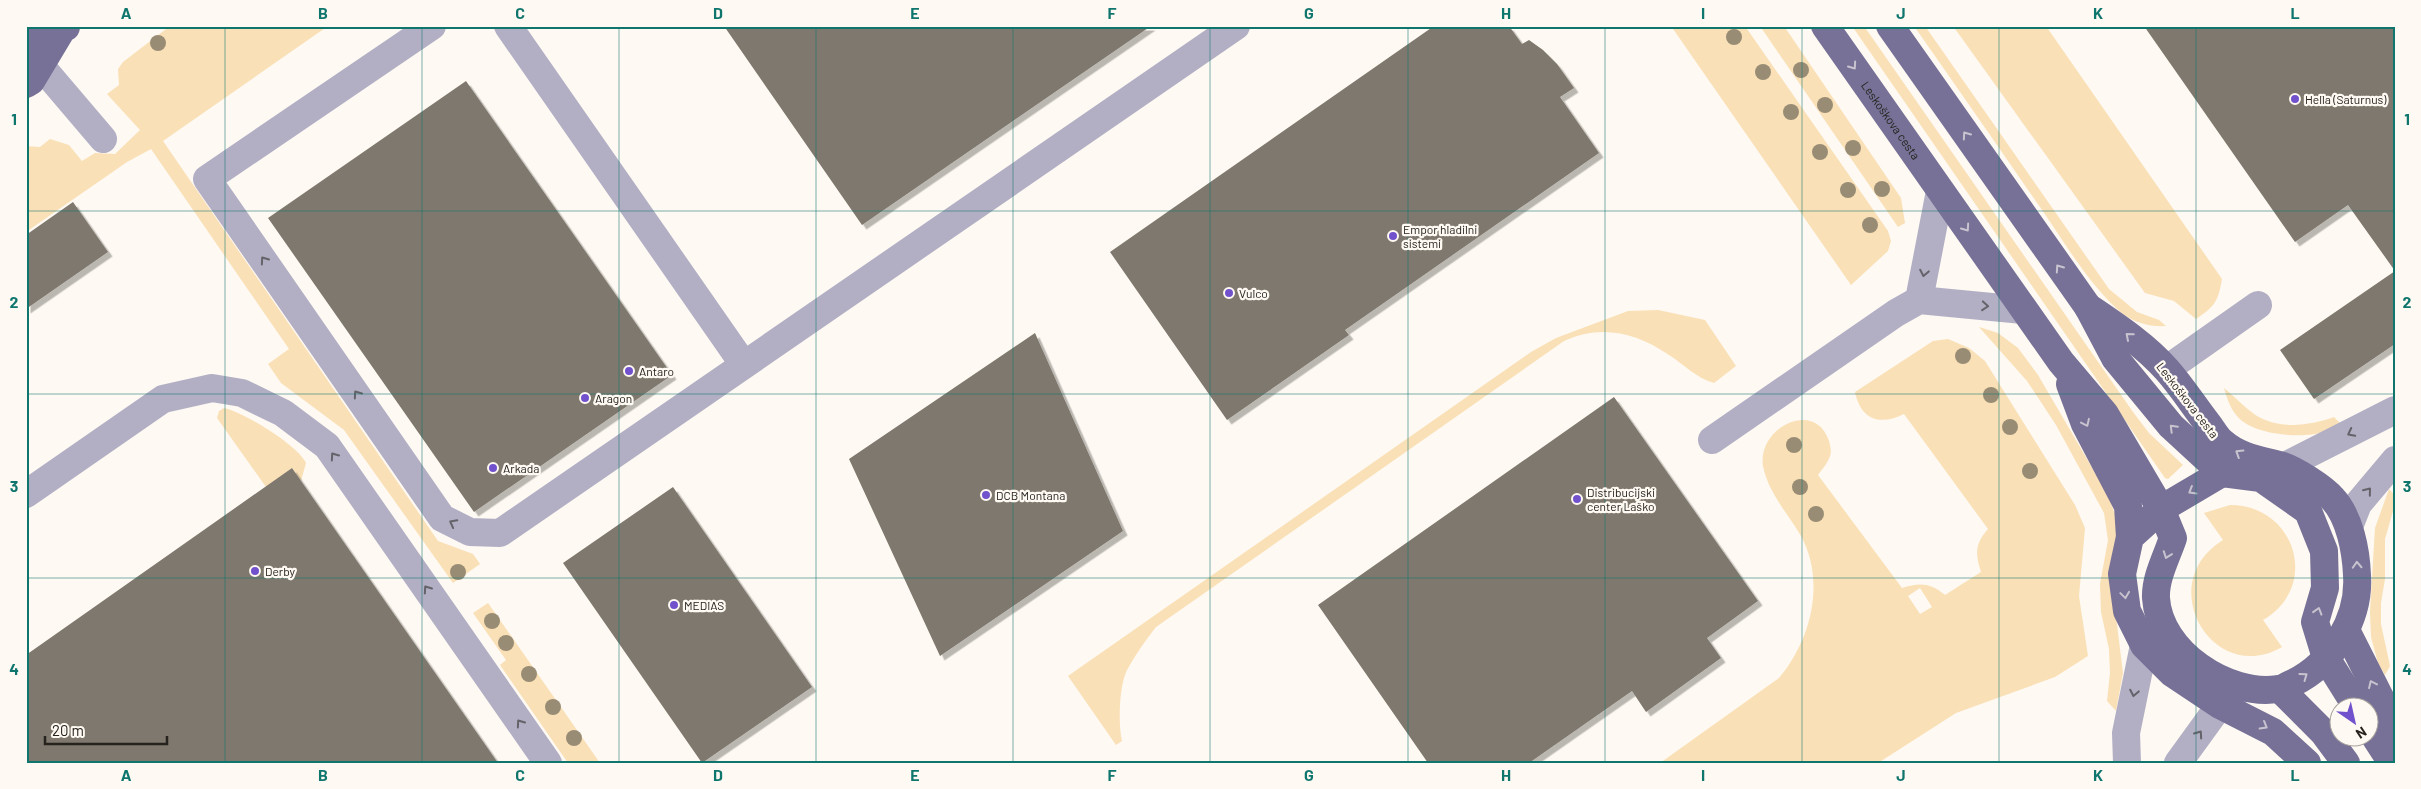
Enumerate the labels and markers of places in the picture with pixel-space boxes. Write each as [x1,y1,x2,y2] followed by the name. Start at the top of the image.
[2305,92,2387,106] place label: Hella (Saturnus)
[2289,93,2301,105] marker: Hella (Saturnus)
[1403,222,1477,250] place label: Empor hladilni sistemi
[1387,230,1399,242] marker: Empor hladilni sistemi
[1239,286,1268,300] place label: Vulco
[1223,287,1235,299] marker: Vulco
[639,364,674,378] place label: Antaro
[623,365,635,377] marker: Antaro
[595,391,632,405] place label: Aragon
[579,392,591,404] marker: Aragon
[503,461,539,475] place label: Arkada
[487,462,499,474] marker: Arkada
[1587,485,1655,513] place label: Distribucijski center Laško
[996,488,1065,502] place label: DCB Montana
[980,489,992,501] marker: DCB Montana
[1571,493,1583,505] marker: Distribucijski center Laško
[265,564,296,578] place label: Derby
[249,565,261,577] marker: Derby
[684,598,724,612] place label: MEDIAS
[668,599,680,611] marker: MEDIAS

